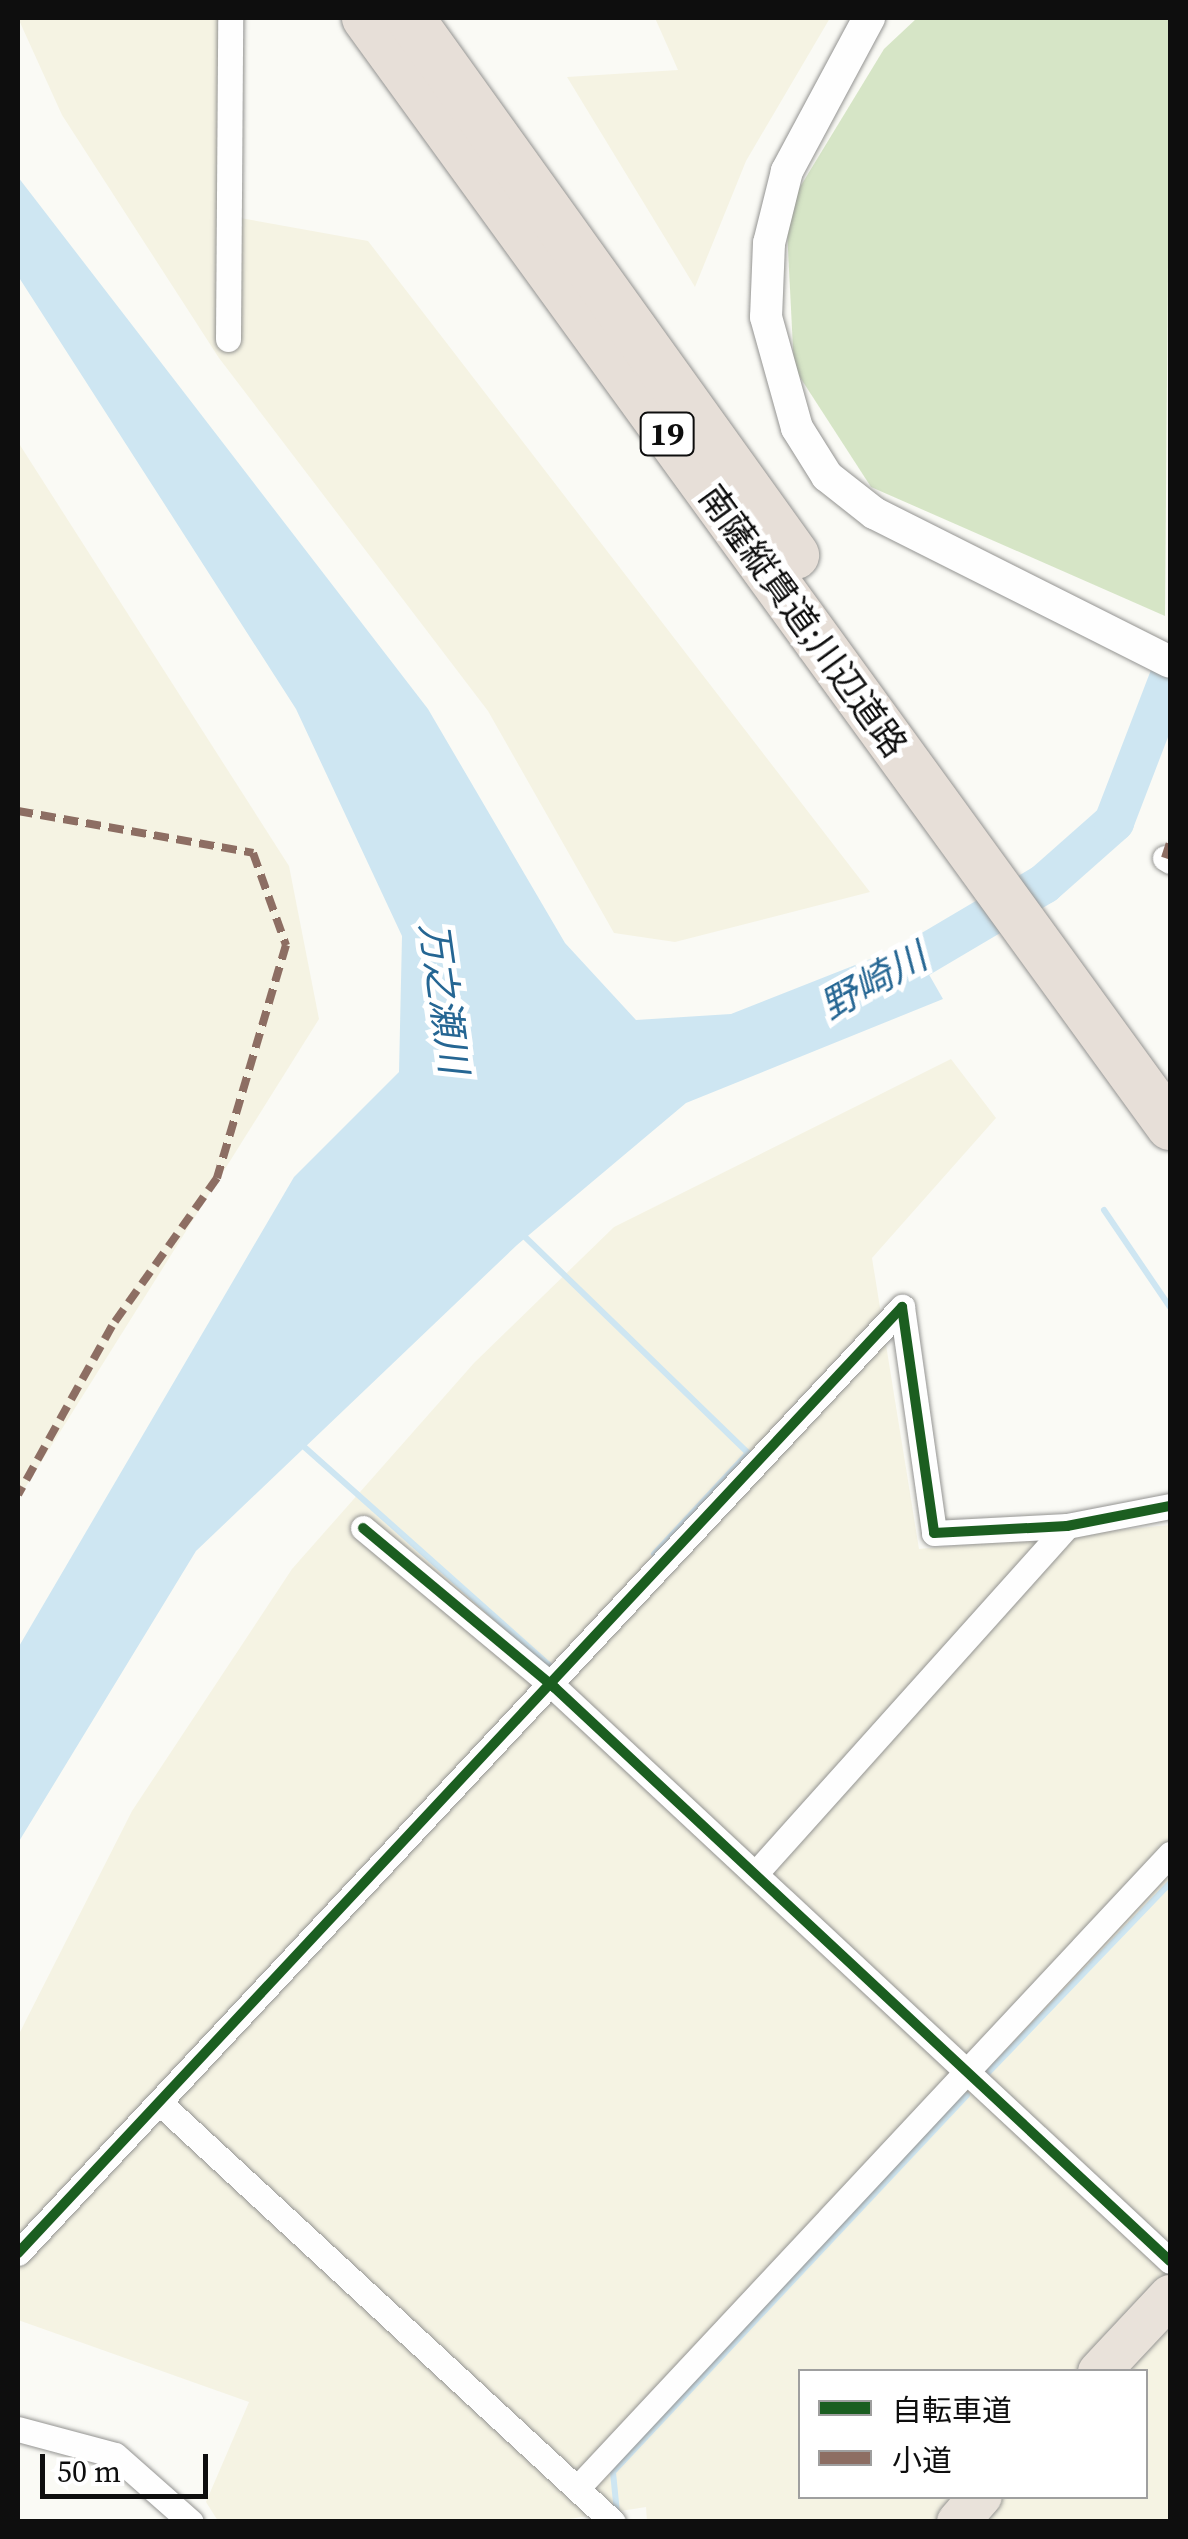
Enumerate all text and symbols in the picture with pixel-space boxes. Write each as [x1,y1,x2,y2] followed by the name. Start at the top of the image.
[640,407,694,461] road number: 19
[690,477,916,765] street label: 南薩縦貫道;川辺道路
[410,920,476,1076] water label: 万之瀬川
[813,934,935,1030] water label: 野崎川
[798,2369,1148,2499] legend
[892,2390,1012,2431] text: 自転車道
[45,2434,212,2496] scale bar
[892,2440,952,2481] text: 小道
[57,2451,121,2492] text: 50 m

